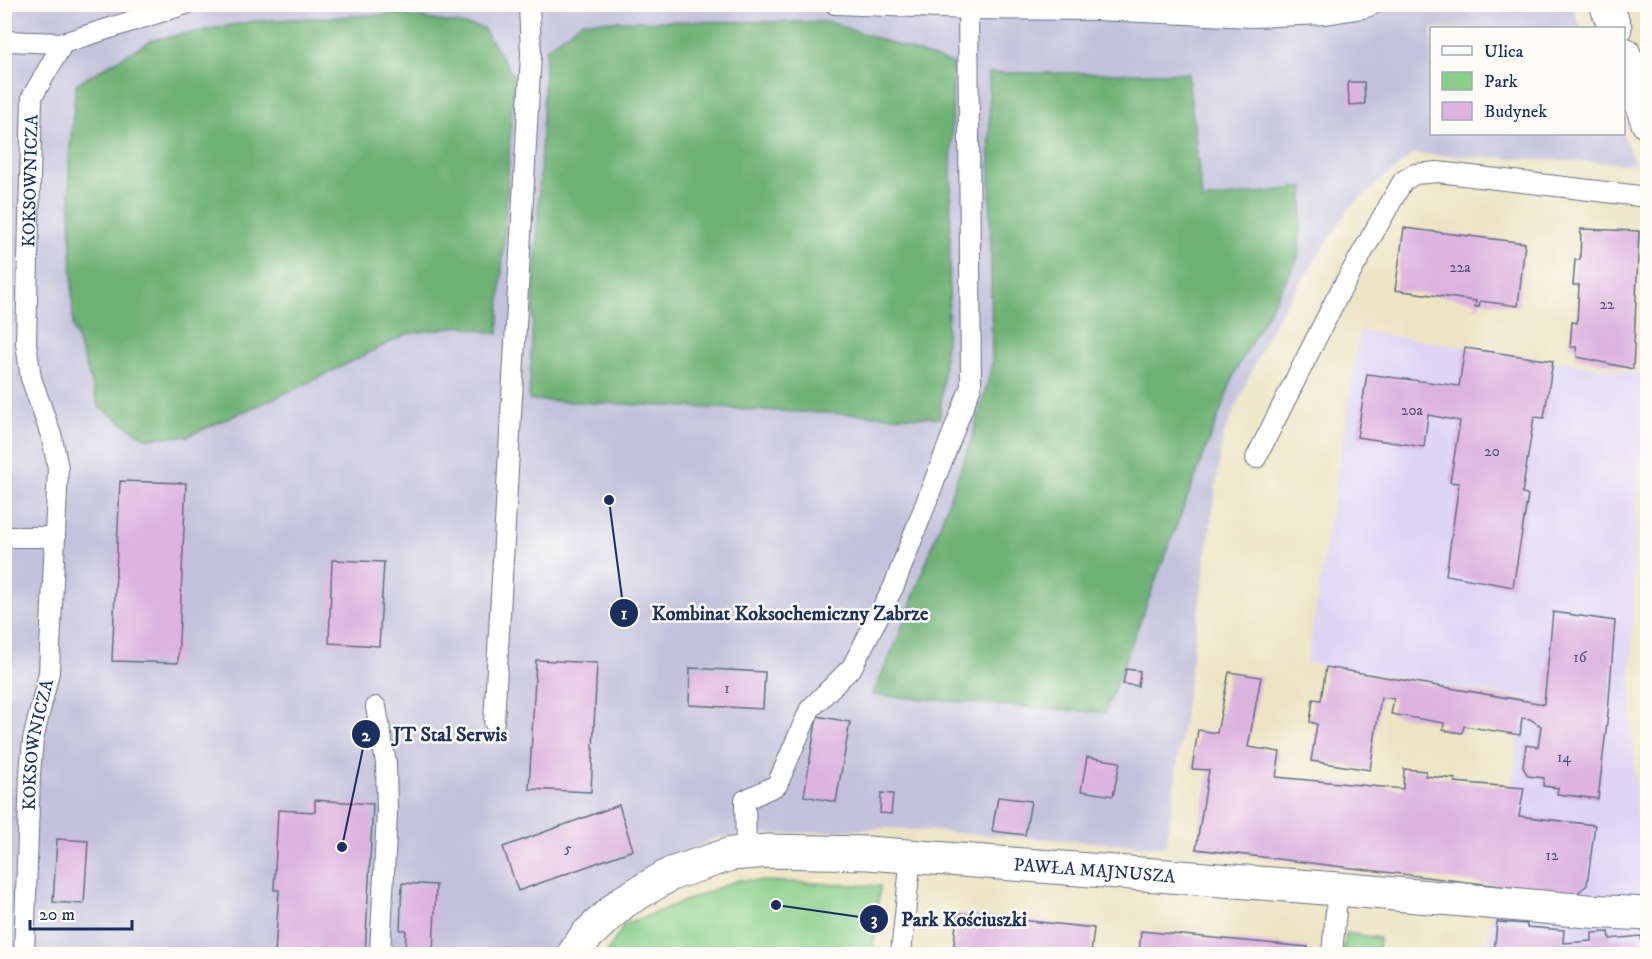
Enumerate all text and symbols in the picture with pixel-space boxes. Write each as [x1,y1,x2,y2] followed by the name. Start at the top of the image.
[1430,27,1625,135] legend
[1484,41,1524,63] text: Ulica
[1484,71,1518,93] text: Park
[1484,101,1547,123] text: Budynek
[18,114,44,248] street label: KOKSOWNICZA
[1449,258,1471,277] house number: 22a
[1600,295,1615,314] house number: 22
[1401,401,1424,420] house number: 20a
[1484,442,1500,461] house number: 20
[609,594,940,632] callout: Kombinat Koksochemiczny Zabrze
[652,602,929,627] text: Kombinat Koksochemiczny Zabrze
[621,603,628,625] text: 1
[1573,648,1588,667] house number: 16
[19,677,59,811] street label: KOKSOWNICZA
[724,679,730,698] house number: 1
[351,715,519,753] callout: JT Stal Serwis
[391,723,507,748] text: JT Stal Serwis
[362,725,372,747] text: 2
[1557,748,1571,767] house number: 14
[564,839,572,858] house number: 5
[1546,846,1559,865] house number: 12
[1013,854,1177,889] street label: PAWŁA MAJNUSZA
[30,893,132,931] scale bar
[859,900,1038,938] callout: Park Kościuszki
[39,904,75,926] text: 20 m
[901,908,1027,933] text: Park Kościuszki
[871,909,878,931] text: 3

